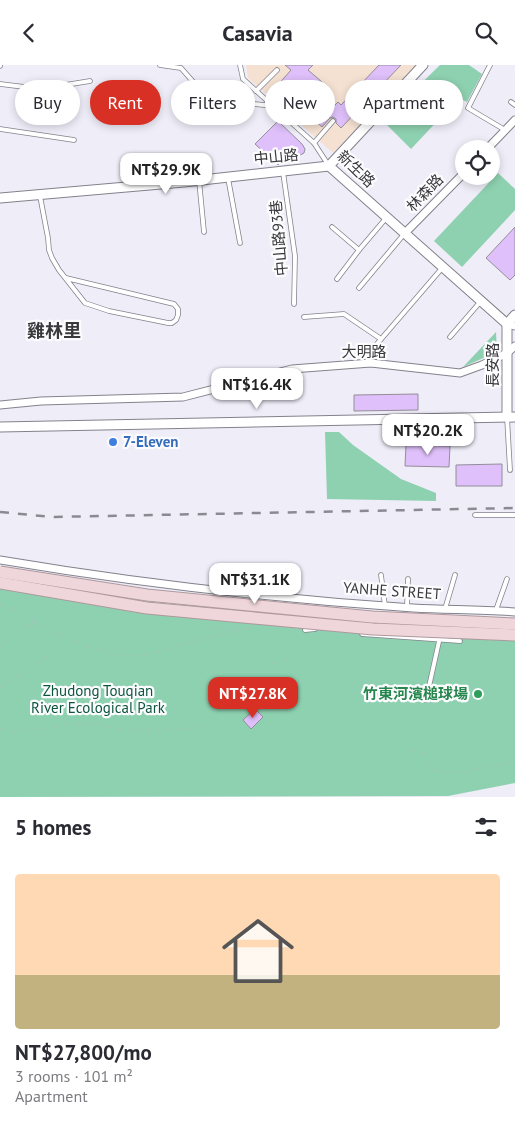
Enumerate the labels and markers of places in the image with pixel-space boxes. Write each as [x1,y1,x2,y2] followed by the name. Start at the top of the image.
[114,153,218,195] pin: NT$29.9K
[205,367,309,410] pin: NT$16.4K
[376,413,480,456] pin: NT$20.2K
[123,432,178,451] place label: 7-Eleven
[107,436,119,448] marker: 7-Eleven
[203,563,307,605] pin: NT$31.1K
[201,677,305,719] pin: NT$27.8K
[363,684,468,703] place label: 竹東河濱槌球場
[472,688,484,700] marker: 竹東河濱槌球場

